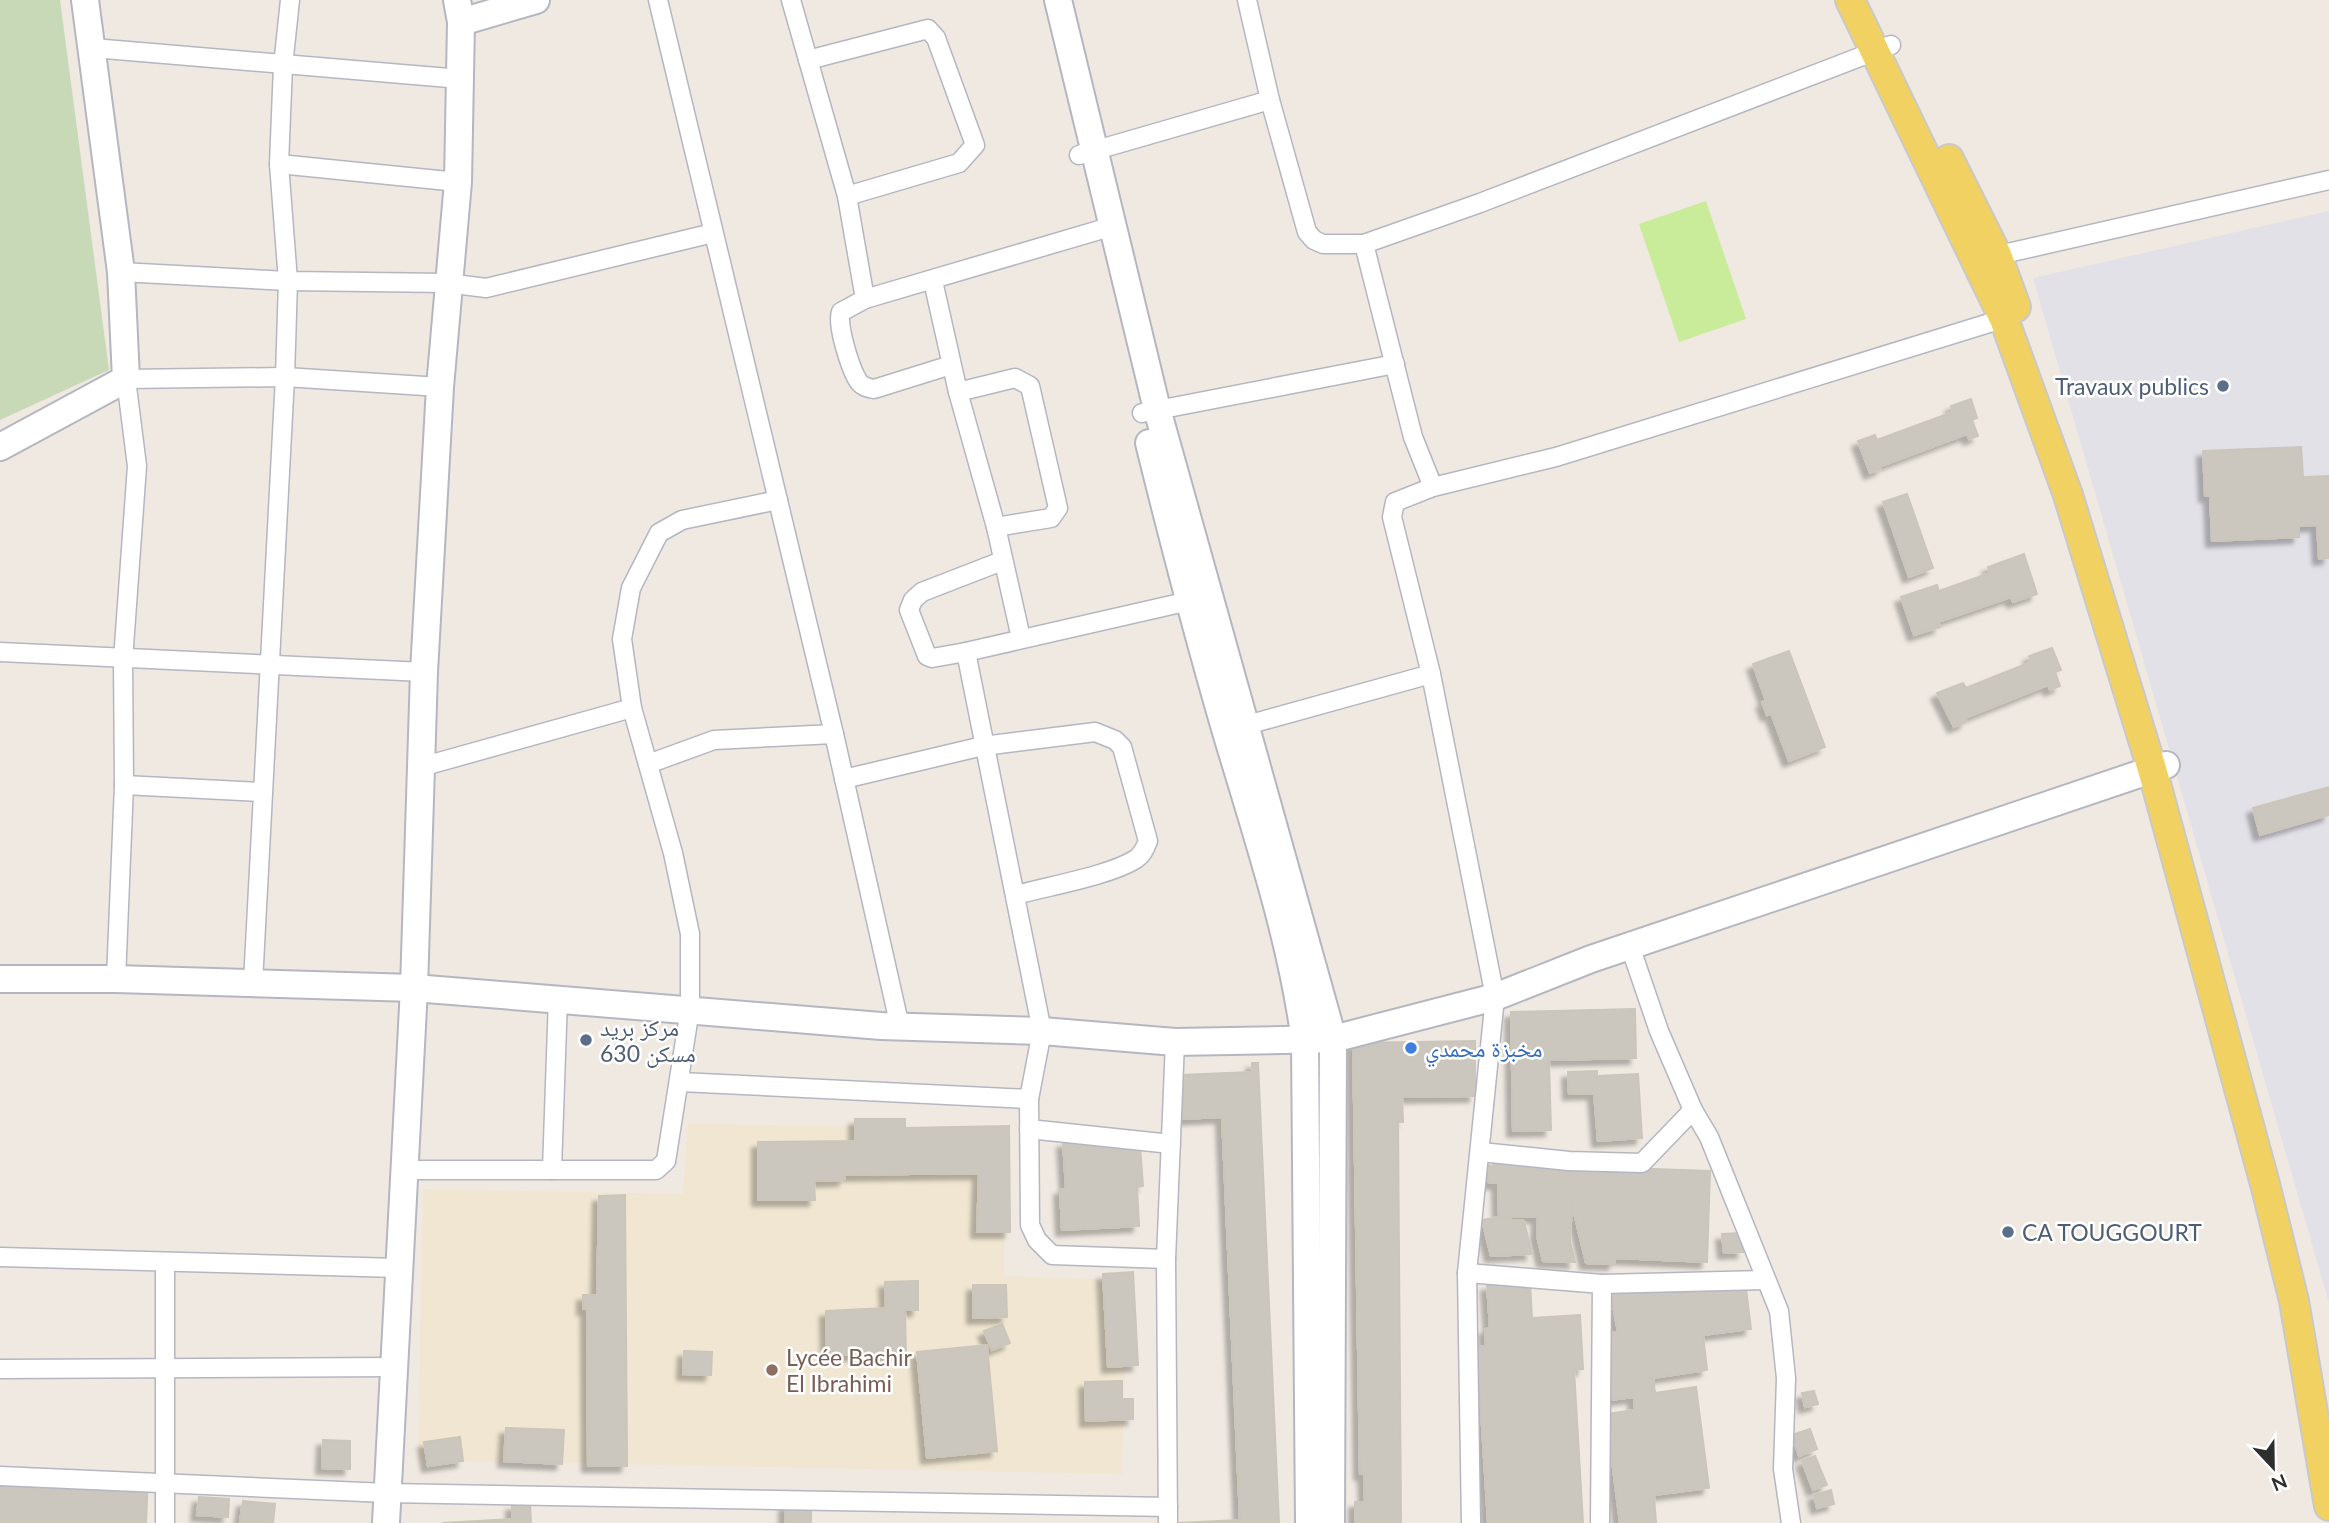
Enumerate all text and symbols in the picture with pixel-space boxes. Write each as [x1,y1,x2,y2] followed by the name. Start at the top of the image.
[2055,372,2209,400] place label: Travaux publics
[2215,378,2231,394] marker: Travaux publics
[600,1013,696,1068] place label: مركز بريد 630 مسكن
[578,1032,594,1048] marker: مركز بريد 630 مسكن
[1425,1034,1543,1068] place label: مخبزة محمدي
[1403,1040,1419,1056] marker: مخبزة محمدي
[2022,1218,2202,1246] place label: CA TOUGGOURT
[2000,1224,2016,1240] marker: CA TOUGGOURT
[786,1343,913,1397] place label: Lycée Bachir El Ibrahimi
[764,1362,780,1378] marker: Lycée Bachir El Ibrahimi
[2238,1432,2308,1502] north arrow
[2268,1470,2291,1497] text: N

